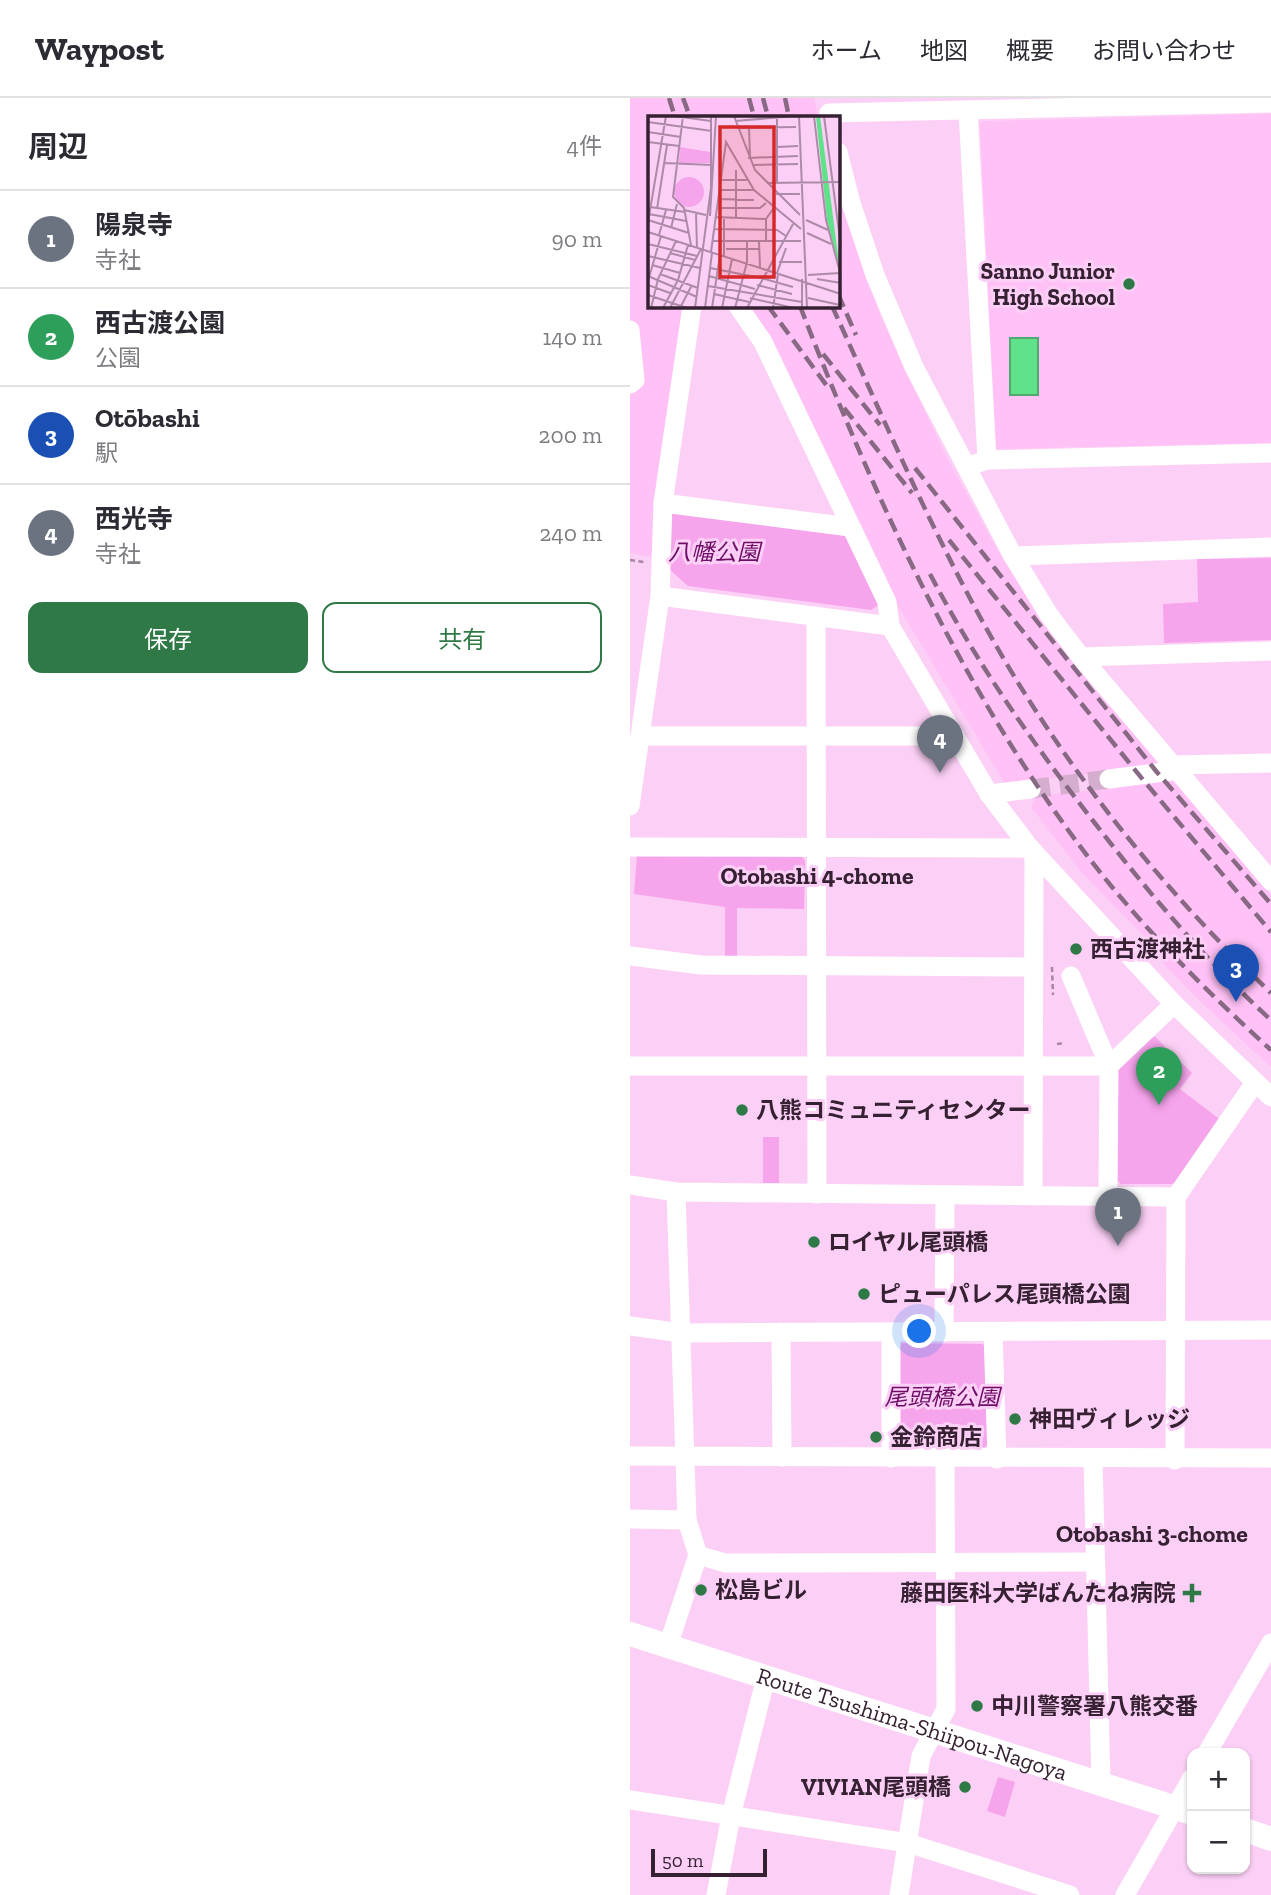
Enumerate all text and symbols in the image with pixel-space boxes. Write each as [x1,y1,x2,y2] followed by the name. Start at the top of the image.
[35,29,164,68] text: Waypost
[811,36,882,65] text: ホーム
[920,36,968,65] text: 地図
[1006,36,1054,65] text: 概要
[1092,36,1236,65] text: お問い合わせ
[648,116,840,308] inset map
[28,129,88,165] text: 周辺
[567,132,602,160] text: 4件
[95,209,173,241] text: 陽泉寺
[46,225,56,253] text: 1
[551,225,602,253] text: 90 m
[95,246,141,274] text: 寺社
[980,257,1115,311] place label: Sanno Junior High School
[1121,276,1137,292] marker: Sanno Junior High School
[95,307,225,339] text: 西古渡公園
[45,323,57,351] text: 2
[542,323,602,351] text: 140 m
[95,344,141,372] text: 公園
[95,402,200,434] text: Otōbashi
[45,421,57,449] text: 3
[539,421,602,449] text: 200 m
[95,439,118,467] text: 駅
[95,503,173,535] text: 西光寺
[44,519,58,547] text: 4
[539,519,602,547] text: 240 m
[668,538,763,566] park label: 八幡公園
[95,540,141,568] text: 寺社
[28,602,308,673] button: 保存
[322,602,602,673] button: 共有
[917,715,963,773] pin: 4
[721,861,914,890] district label: Otobashi 4-chome
[1090,935,1205,963] place label: 西古渡神社
[1068,941,1084,957] marker: 西古渡神社
[1213,944,1259,1002] pin: 3
[1136,1047,1182,1105] pin: 2
[756,1096,1031,1124] place label: 八熊コミュニティセンター
[734,1102,750,1118] marker: 八熊コミュニティセンター
[1095,1188,1141,1246] pin: 1
[828,1228,988,1256] place label: ロイヤル尾頭橋
[806,1234,822,1250] marker: ロイヤル尾頭橋
[878,1280,1131,1308] place label: ピューパレス尾頭橋公園
[856,1286,872,1302] marker: ピューパレス尾頭橋公園
[902,1314,936,1348] your location
[885,1383,1003,1411] park label: 尾頭橋公園
[1029,1405,1190,1433] place label: 神田ヴィレッジ
[1007,1411,1023,1427] marker: 神田ヴィレッジ
[890,1423,982,1451] place label: 金鈴商店
[868,1429,884,1445] marker: 金鈴商店
[1056,1519,1248,1548] district label: Otobashi 3-chome
[715,1576,807,1604] place label: 松島ビル
[900,1579,1176,1607] place label: 藤田医科大学ばんたね病院
[693,1582,709,1598] marker: 松島ビル
[1182,1583,1202,1603] marker: 藤田医科大学ばんたね病院
[753,1661,1071,1786] street label: Route Tsushima-Shiipou-Nagoya
[991,1692,1198,1720] place label: 中川警察署八熊交番
[969,1698,985,1714] marker: 中川警察署八熊交番
[1187,1748,1250,1874] map controls
[1187,1748,1250,1811] button: +
[801,1773,951,1801] place label: VIVIAN尾頭橋
[957,1779,973,1795] marker: VIVIAN尾頭橋
[1187,1811,1250,1874] button: −
[651,1846,766,1878] scale bar
[662,1849,703,1872] text: 50 m

